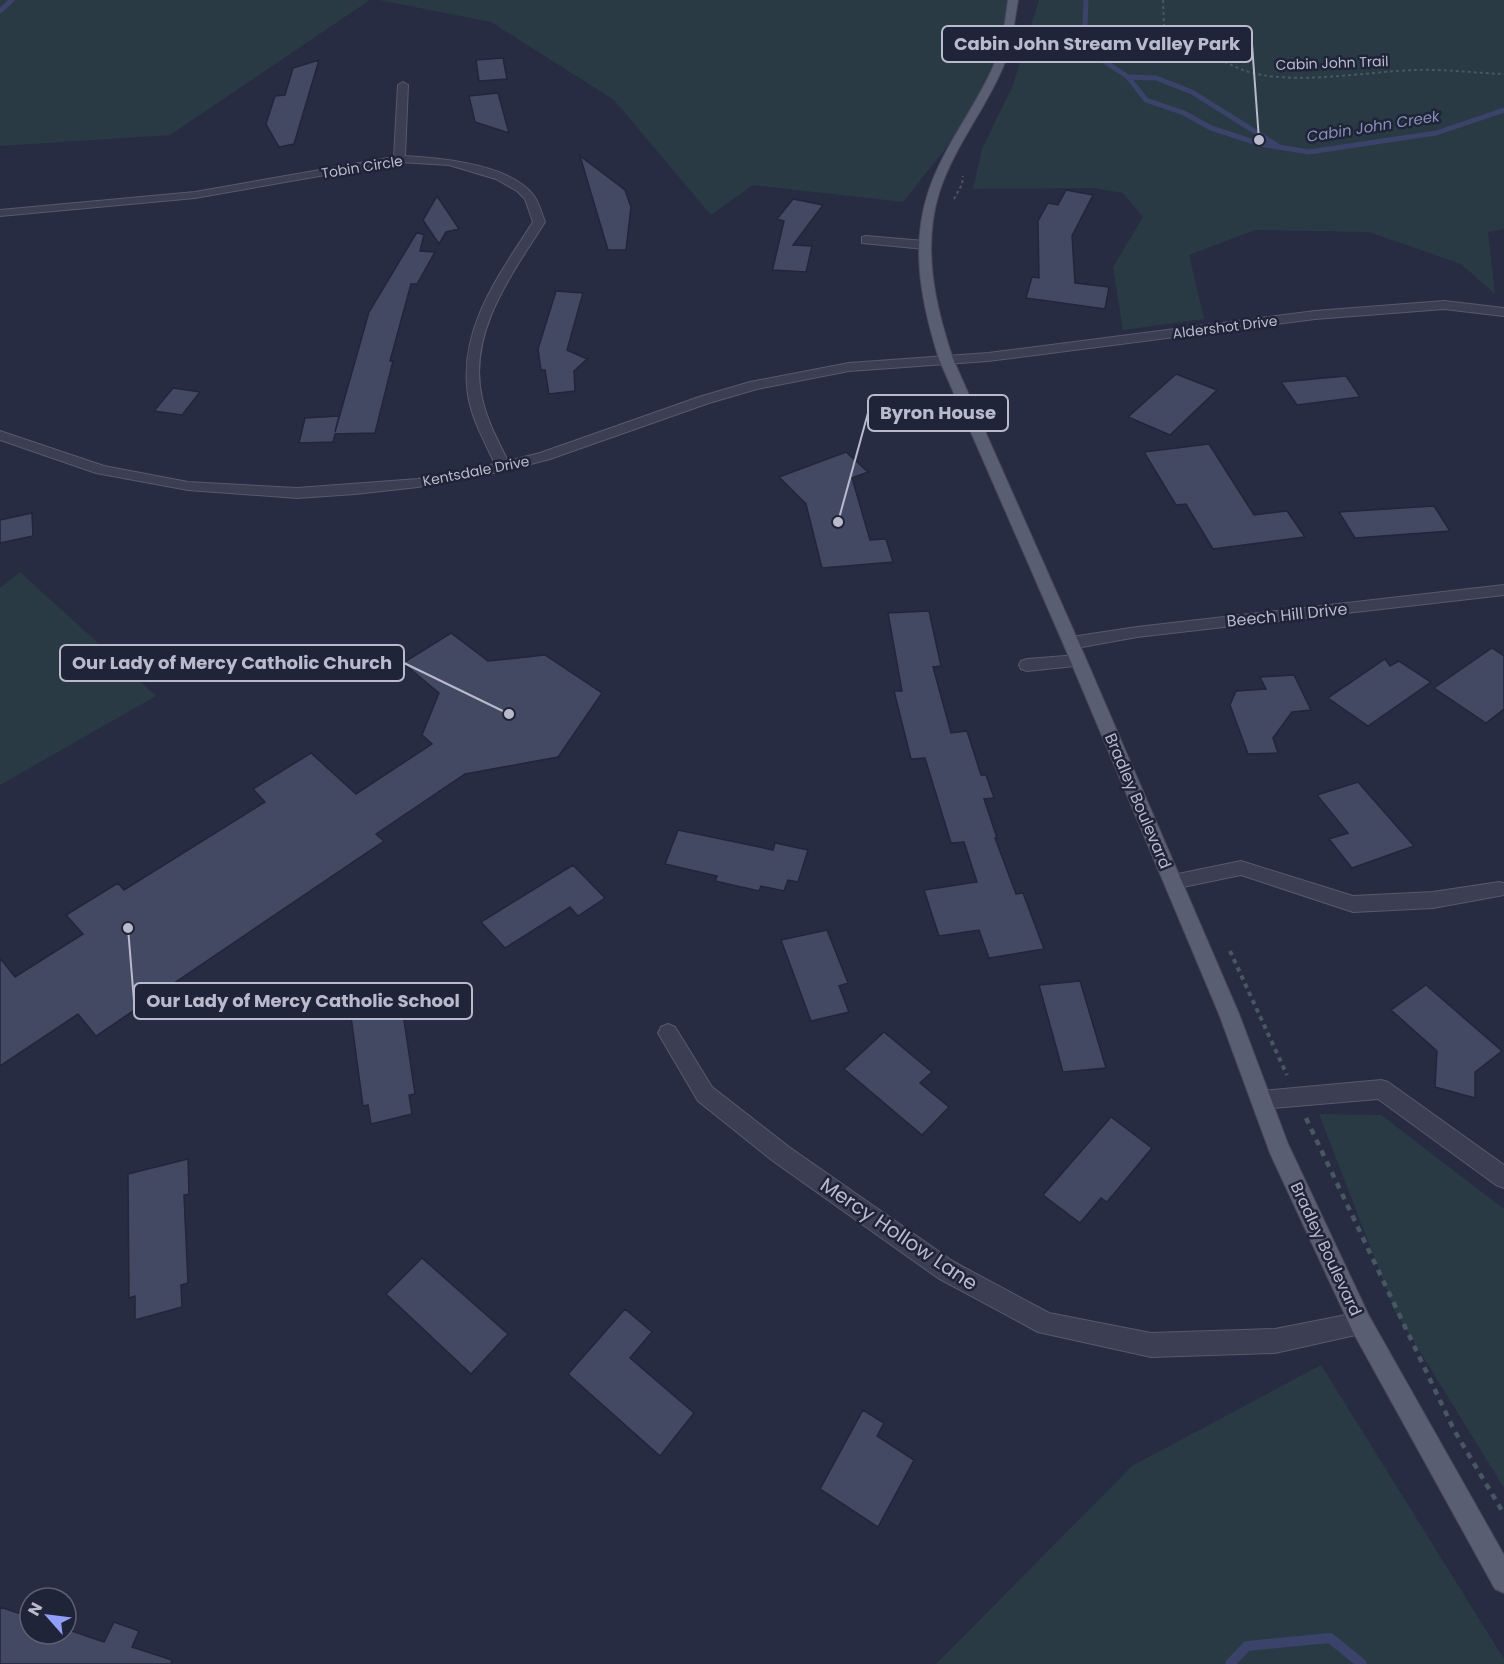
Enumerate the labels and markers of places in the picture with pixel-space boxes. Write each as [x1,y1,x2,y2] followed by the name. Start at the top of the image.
[942,26,1252,62] callout: Cabin John Stream Valley Park
[868,395,1008,431] callout: Byron House
[60,645,404,681] callout: Our Lady of Mercy Catholic Church
[134,983,472,1019] callout: Our Lady of Mercy Catholic School

